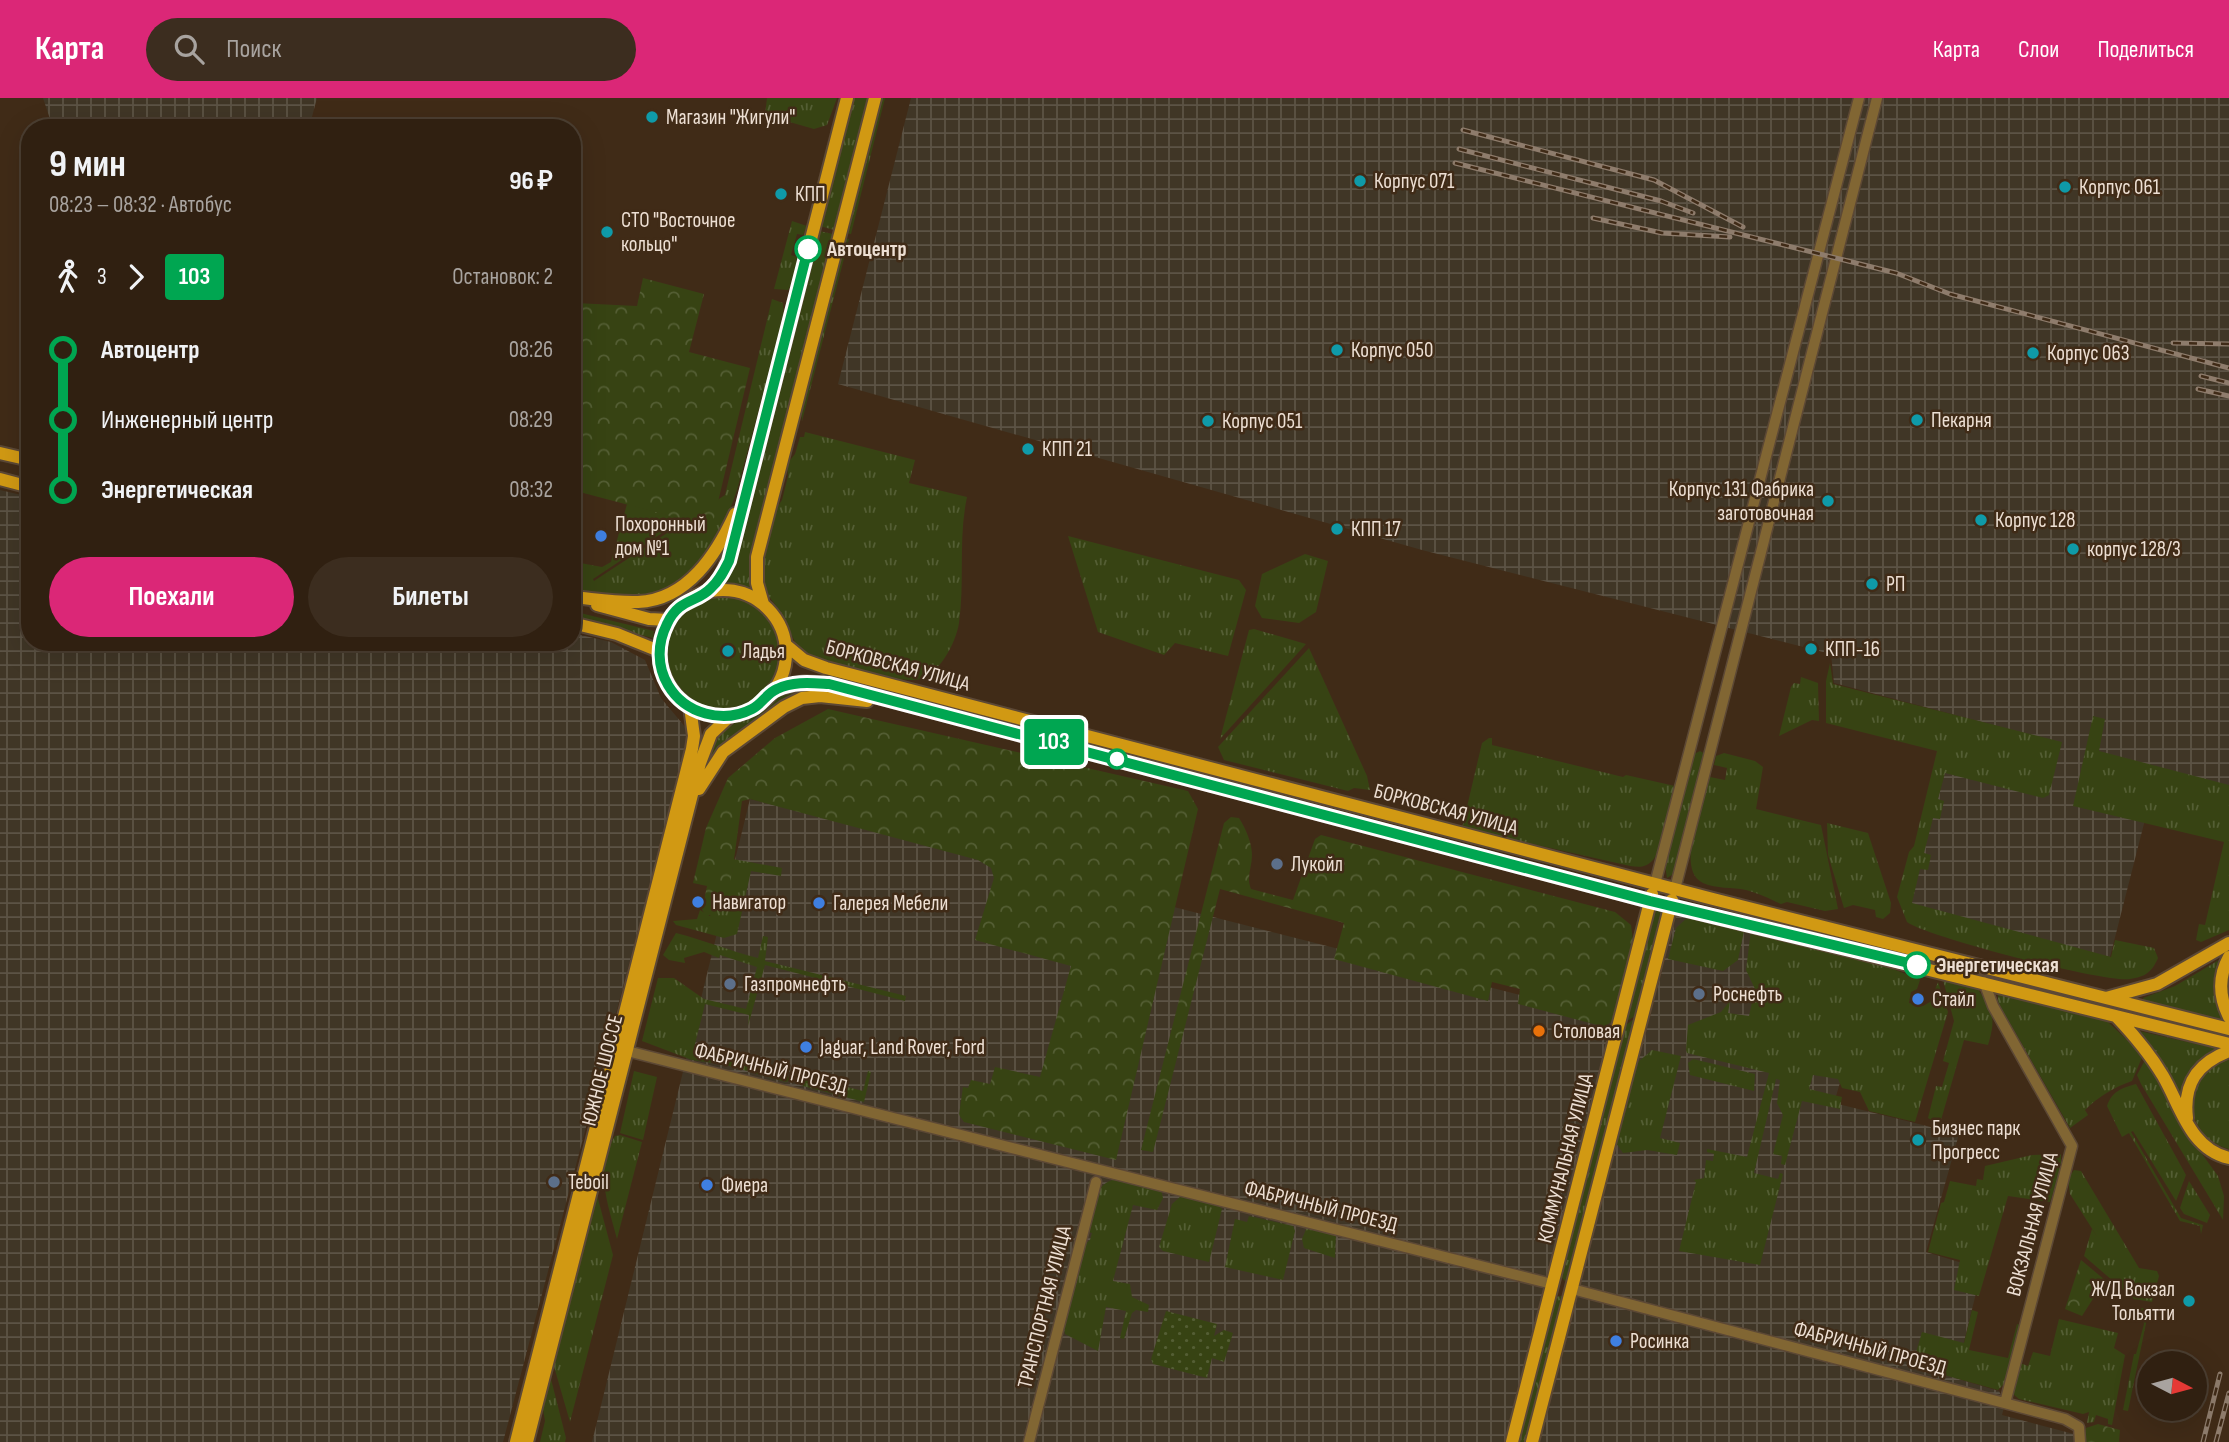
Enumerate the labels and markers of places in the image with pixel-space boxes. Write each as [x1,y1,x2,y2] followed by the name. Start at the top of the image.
[666,105,796,130] place label: Магазин "Жигули"
[644,109,660,125] marker: Магазин "Жигули"
[1374,169,1455,194] place label: Корпус 071
[1352,173,1368,189] marker: Корпус 071
[2079,175,2161,200] place label: Корпус 061
[2057,179,2073,195] marker: Корпус 061
[795,182,826,207] place label: КПП
[773,186,789,202] marker: КПП
[621,208,736,257] place label: СТО "Восточное кольцо"
[599,224,615,240] marker: СТО "Восточное кольцо"
[795,236,821,262] marker: Автоцентр
[826,237,907,262] place label: Автоцентр
[1351,338,1433,363] place label: Корпус 050
[2047,341,2129,366] place label: Корпус 063
[1329,342,1345,358] marker: Корпус 050
[2025,345,2041,361] marker: Корпус 063
[1931,408,1992,433] place label: Пекарня
[1222,409,1303,434] place label: Корпус 051
[1909,412,1925,428] marker: Пекарня
[1200,413,1216,429] marker: Корпус 051
[1042,437,1093,462] place label: КПП 21
[1020,441,1036,457] marker: КПП 21
[1669,477,1814,526] place label: Корпус 131 Фабрика заготовочная
[1820,493,1836,509] marker: Корпус 131 Фабрика заготовочная
[1995,508,2076,533] place label: Корпус 128
[615,512,706,561] place label: Похоронный дом №1
[1973,512,1989,528] marker: Корпус 128
[1351,517,1401,542] place label: КПП 17
[1329,521,1345,537] marker: КПП 17
[593,528,609,544] marker: Похоронный дом №1
[2087,537,2181,562] place label: корпус 128/3
[2065,541,2081,557] marker: корпус 128/3
[1886,572,1906,597] place label: РП
[1864,576,1880,592] marker: РП
[1825,637,1880,662] place label: КПП-16
[742,639,785,664] place label: Ладья
[1803,641,1819,657] marker: КПП-16
[720,643,736,659] marker: Ладья
[1107,749,1127,769] unlabelled marker
[1291,852,1343,877] place label: Лукойл
[1269,856,1285,872] marker: Лукойл
[712,890,786,915] place label: Навигатор
[833,891,948,916] place label: Галерея Мебели
[690,894,706,910] marker: Навигатор
[811,895,827,911] marker: Галерея Мебели
[1904,952,1930,978] marker: Энергетическая
[1936,953,2059,978] place label: Энергетическая
[744,972,846,997] place label: Газпромнефть
[722,976,738,992] marker: Газпромнефть
[1713,982,1782,1007] place label: Роснефть
[1691,986,1707,1002] marker: Роснефть
[1932,987,1975,1012] place label: Стайл
[1910,991,1926,1007] marker: Стайл
[1553,1019,1620,1044] place label: Столовая
[1531,1023,1547,1039] marker: Столовая
[819,1035,985,1060] place label: Jaguar, Land Rover, Ford
[798,1039,814,1055] marker: Jaguar, Land Rover, Ford
[1932,1116,2020,1165] place label: Бизнес парк Прогресс
[1910,1132,1926,1148] marker: Бизнес парк Прогресс
[568,1170,609,1195] place label: Teboil
[721,1173,768,1198] place label: Фиера
[546,1174,562,1190] marker: Teboil
[699,1177,715,1193] marker: Фиера
[2091,1277,2175,1326] place label: Ж/Д Вокзал Тольятти
[2181,1293,2197,1309] marker: Ж/Д Вокзал Тольятти
[1630,1329,1689,1354] place label: Росинка
[1608,1333,1624,1349] marker: Росинка

